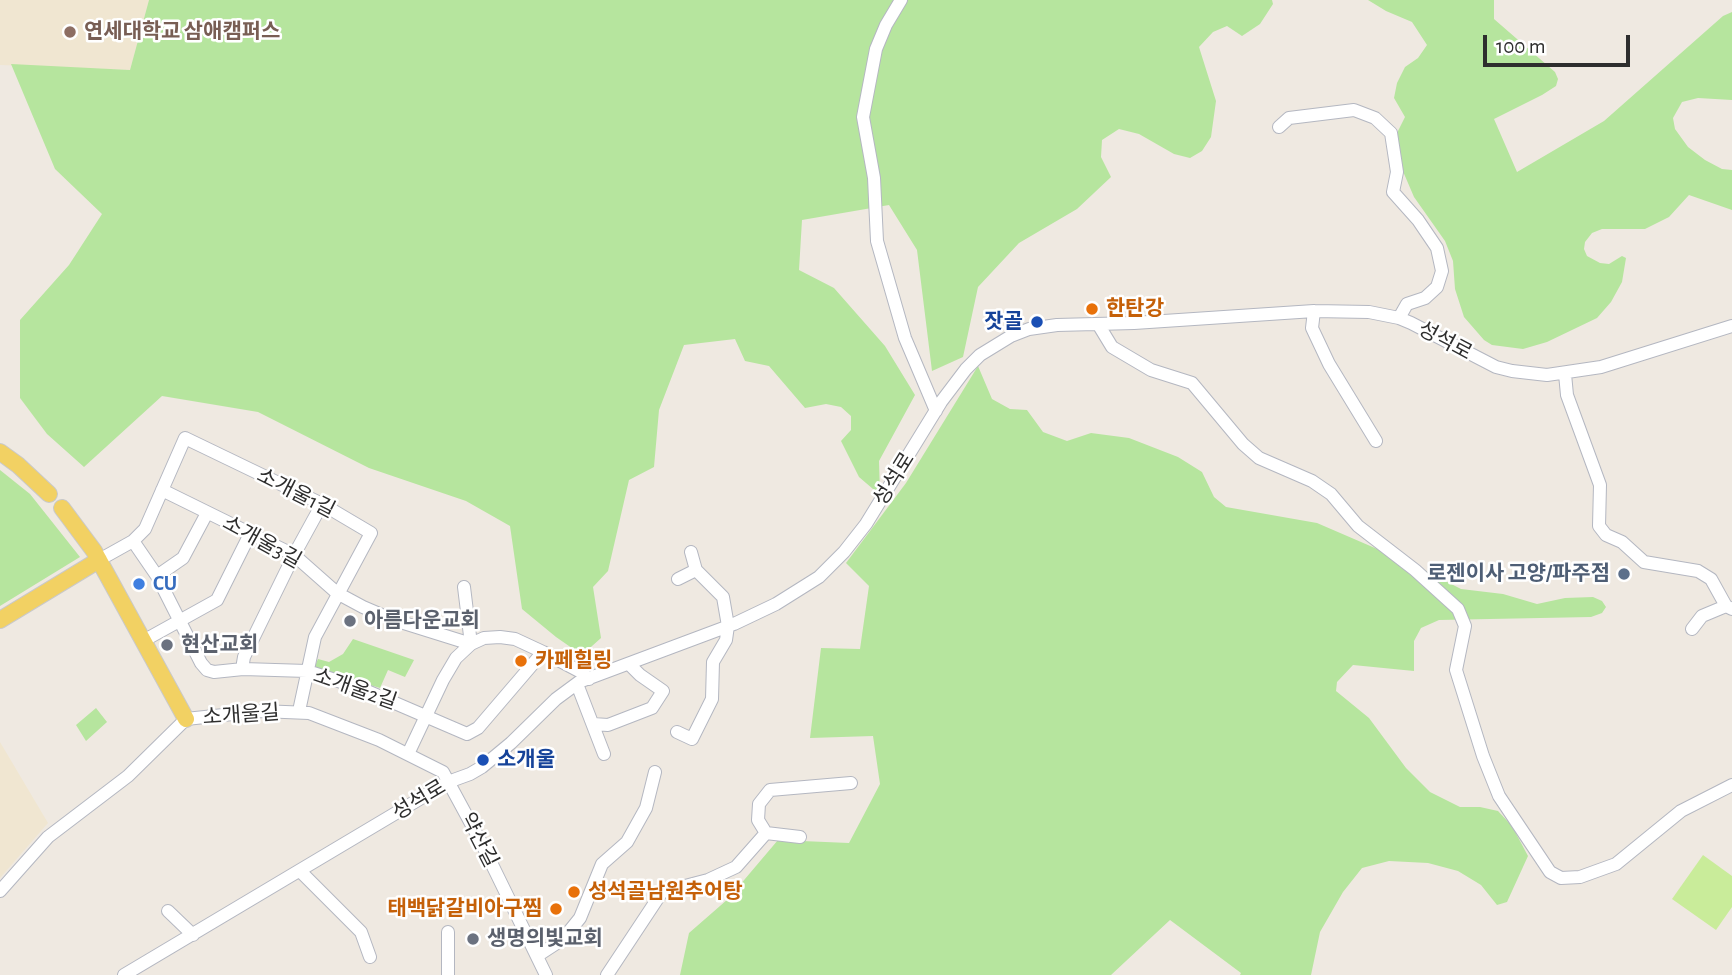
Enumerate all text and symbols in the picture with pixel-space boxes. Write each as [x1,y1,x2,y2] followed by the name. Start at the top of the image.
[84,19,280,45] place label: 연세대학교 삼애캠퍼스
[1487,21,1634,65] scale bar
[62,24,78,40] marker: 연세대학교 삼애캠퍼스
[1496,36,1546,57] text: 100 m
[1106,296,1164,322] place label: 한탄강
[1084,301,1100,317] marker: 한탄강
[984,309,1023,335] place label: 잣골
[1029,314,1045,330] marker: 잣골
[1413,316,1477,366] street label: 성석로
[868,448,920,510] street label: 성석로
[253,463,339,523] street label: 소개울1길
[218,510,306,574] street label: 소개울3길
[1427,561,1610,587] place label: 로젠이사 고양/파주점
[1616,566,1632,582] marker: 로젠이사 고양/파주점
[153,571,177,597] place label: CU
[131,576,147,592] marker: CU
[364,608,480,634] place label: 아름다운교회
[342,613,358,629] marker: 아름다운교회
[181,632,258,658] place label: 현산교회
[159,637,175,653] marker: 현산교회
[535,648,612,674] place label: 카페힐링
[513,653,529,669] marker: 카페힐링
[310,663,400,715] street label: 소개울2길
[202,700,280,730] street label: 소개울길
[497,747,555,773] place label: 소개울
[475,752,491,768] marker: 소개울
[388,774,450,826] street label: 성석로
[455,808,503,872] street label: 약산길
[588,879,743,905] place label: 성석골남원추어탕
[566,884,582,900] marker: 성석골남원추어탕
[387,896,542,922] place label: 태백닭갈비아구찜
[548,901,564,917] marker: 태백닭갈비아구찜
[487,926,603,952] place label: 생명의빛교회
[465,931,481,947] marker: 생명의빛교회

